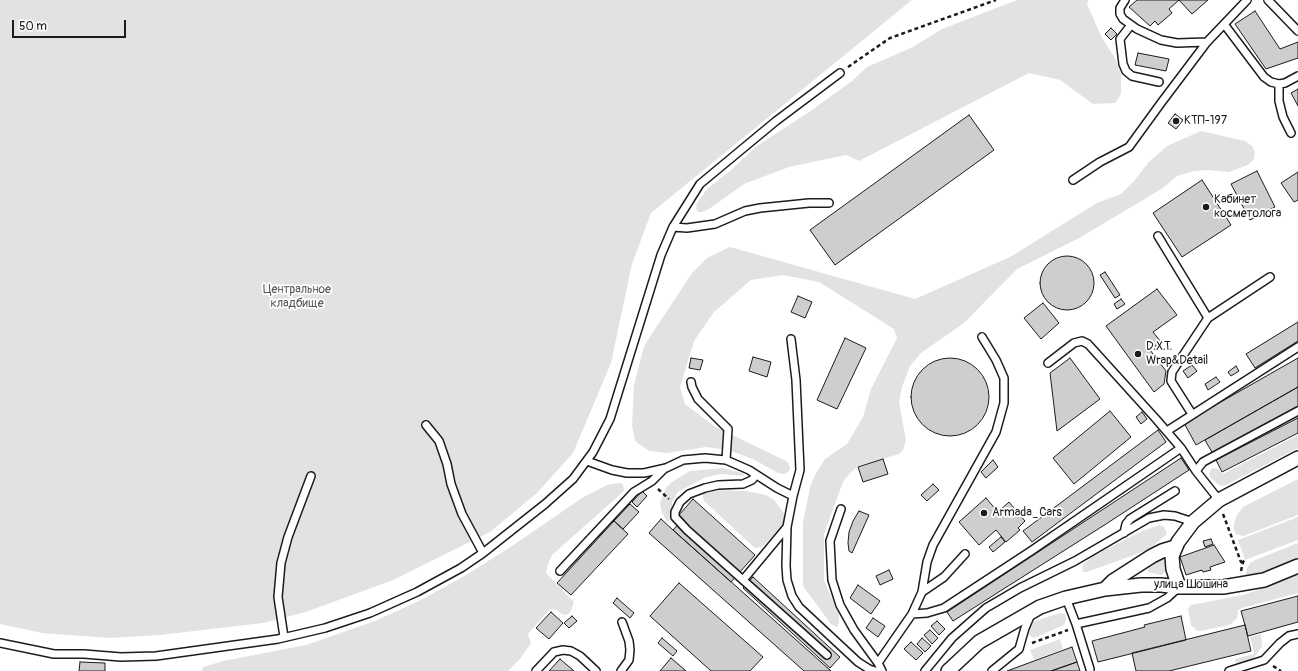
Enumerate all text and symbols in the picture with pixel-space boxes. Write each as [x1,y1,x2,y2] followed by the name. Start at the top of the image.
[14,12,128,38] scale bar
[19,19,47,34] text: 50 m
[1184,114,1227,128] place label: КТП-197
[1171,116,1181,126] marker: КТП-197
[1214,193,1281,221] place label: Кабинет косметолога
[1201,202,1211,212] marker: Кабинет косметолога
[263,283,331,311] park label: Центральное кладбище
[1146,340,1208,368] place label: D.X.T. Wrap&Detail
[1133,349,1143,359] marker: D.X.T. Wrap&Detail
[992,506,1062,520] place label: Armada_Cars
[979,508,989,518] marker: Armada_Cars
[1154,578,1228,592] street label: улица Шошина

